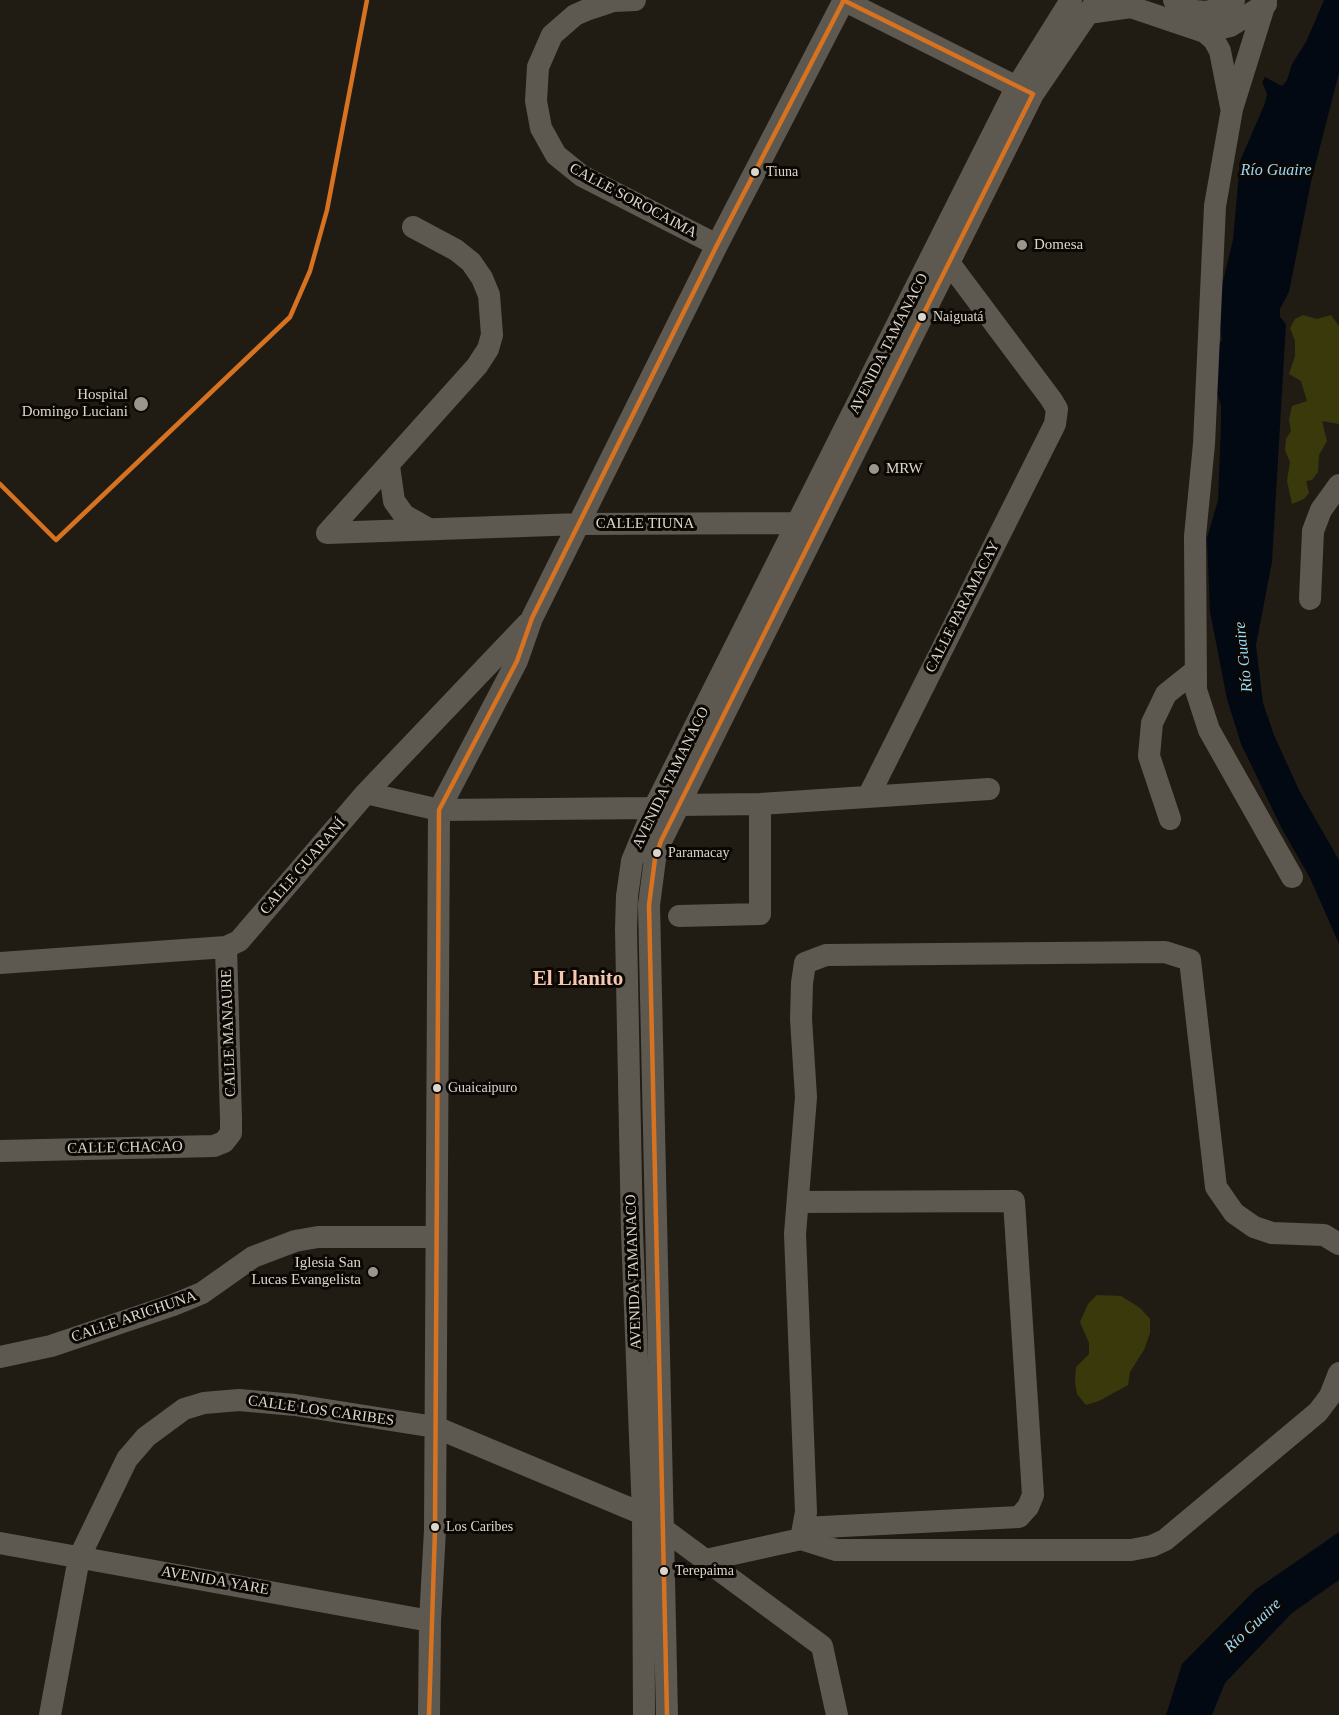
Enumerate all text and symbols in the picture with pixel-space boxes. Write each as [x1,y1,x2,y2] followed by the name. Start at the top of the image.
[566,160,700,242] street label: CALLE SOROCAIMA
[1241,161,1311,181] water label: Río Guaire
[766,164,798,180] place label: Tiuna
[749,166,761,178] marker: Tiuna
[1034,236,1083,254] place label: Domesa
[1015,238,1029,252] marker: Domesa
[846,271,932,417] street label: AVENIDA TAMANACO
[933,309,984,325] place label: Naiguatá
[916,311,928,323] marker: Naiguatá
[22,386,128,421] place label: Hospital Domingo Luciani
[132,395,150,413] marker: Hospital Domingo Luciani
[886,460,923,478] place label: MRW
[867,462,881,476] marker: MRW
[596,515,694,533] street label: CALLE TIUNA
[922,538,1004,676] street label: CALLE PARAMACAY
[1231,621,1257,693] water label: Río Guaire
[629,704,713,852] street label: AVENIDA TAMANACO
[256,815,350,919] street label: CALLE GUARANÍ
[668,845,729,861] place label: Paramacay
[651,847,663,859] marker: Paramacay
[533,967,623,993] district label: El Llanito
[218,969,240,1097] street label: CALLE MANAURE
[448,1080,517,1096] place label: Guaicaipuro
[431,1082,443,1094] marker: Guaicaipuro
[67,1138,183,1158] street label: CALLE CHACAO
[622,1194,646,1350] street label: AVENIDA TAMANACO
[251,1254,361,1289] place label: Iglesia San Lucas Evangelista
[366,1265,380,1279] marker: Iglesia San Lucas Evangelista
[69,1287,199,1347] street label: CALLE ARICHUNA
[247,1392,395,1430] street label: CALLE LOS CARIBES
[446,1519,513,1535] place label: Los Caribes
[429,1521,441,1533] marker: Los Caribes
[160,1563,270,1599] street label: AVENIDA YARE
[675,1563,734,1579] place label: Terepaima
[658,1565,670,1577] marker: Terepaima
[1221,1595,1285,1657] water label: Río Guaire

